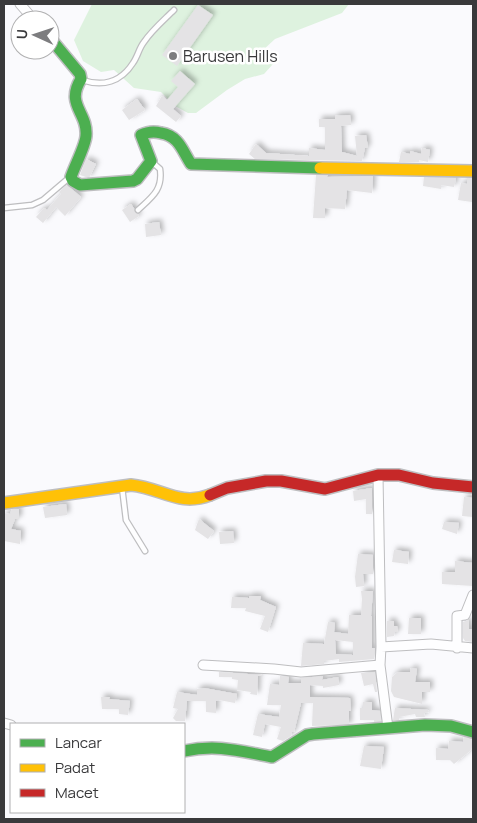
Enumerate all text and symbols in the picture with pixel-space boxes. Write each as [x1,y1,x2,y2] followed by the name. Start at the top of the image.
[10,10,60,60] north arrow
[12,29,31,40] text: U
[183,45,278,67] place label: Barusen Hills
[167,50,179,62] marker: Barusen Hills
[10,723,185,813] legend
[55,732,102,753] text: Lancar
[55,757,95,778] text: Padat
[55,782,99,803] text: Macet

